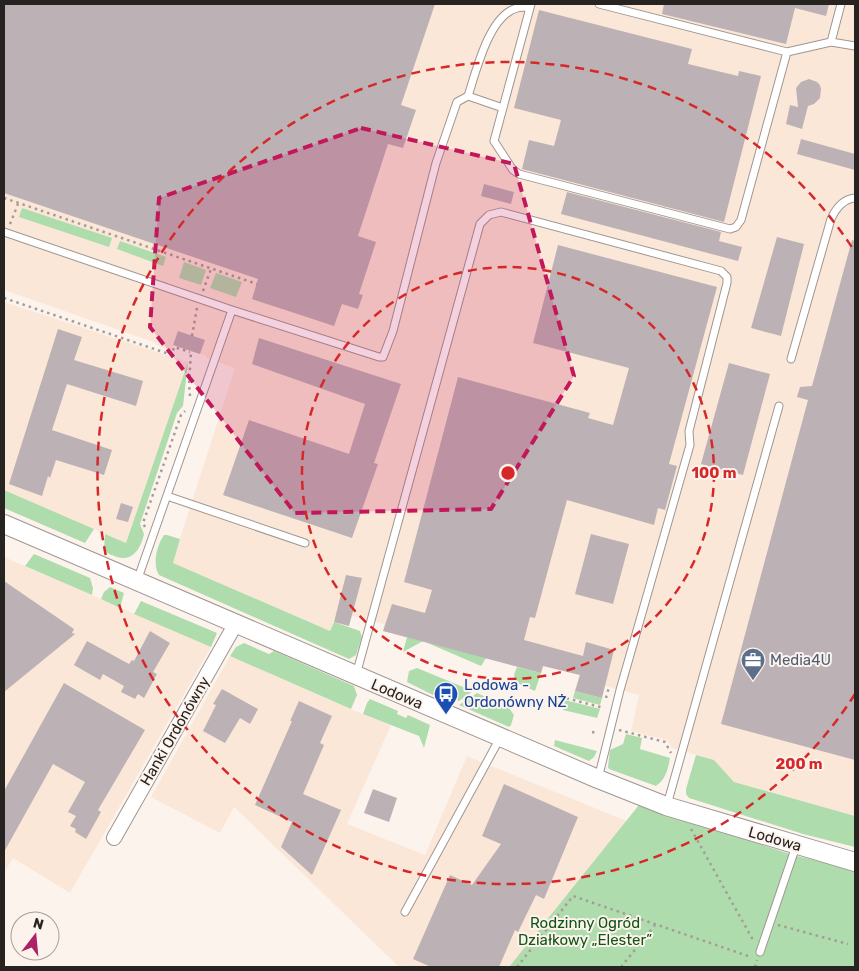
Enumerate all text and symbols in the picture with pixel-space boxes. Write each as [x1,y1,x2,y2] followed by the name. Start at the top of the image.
[499,464,517,482] centre of rings
[692,464,736,482] text: 100 m
[740,647,766,681] office icon: Media4U
[770,651,831,669] place label: Media4U
[136,673,214,789] street label: Hanki Ordonówny
[368,675,426,713] street label: Lodowa
[464,676,567,711] place label: Lodowa - Ordonówny NŻ
[433,681,459,715] bus stop icon: Lodowa - Ordonówny NŻ
[775,755,823,773] text: 200 m
[746,823,804,855] street label: Lodowa
[10,911,60,961] north arrow
[31,914,46,934] text: N
[518,914,652,949] park label: Rodzinny Ogród Działkowy „Elester”

